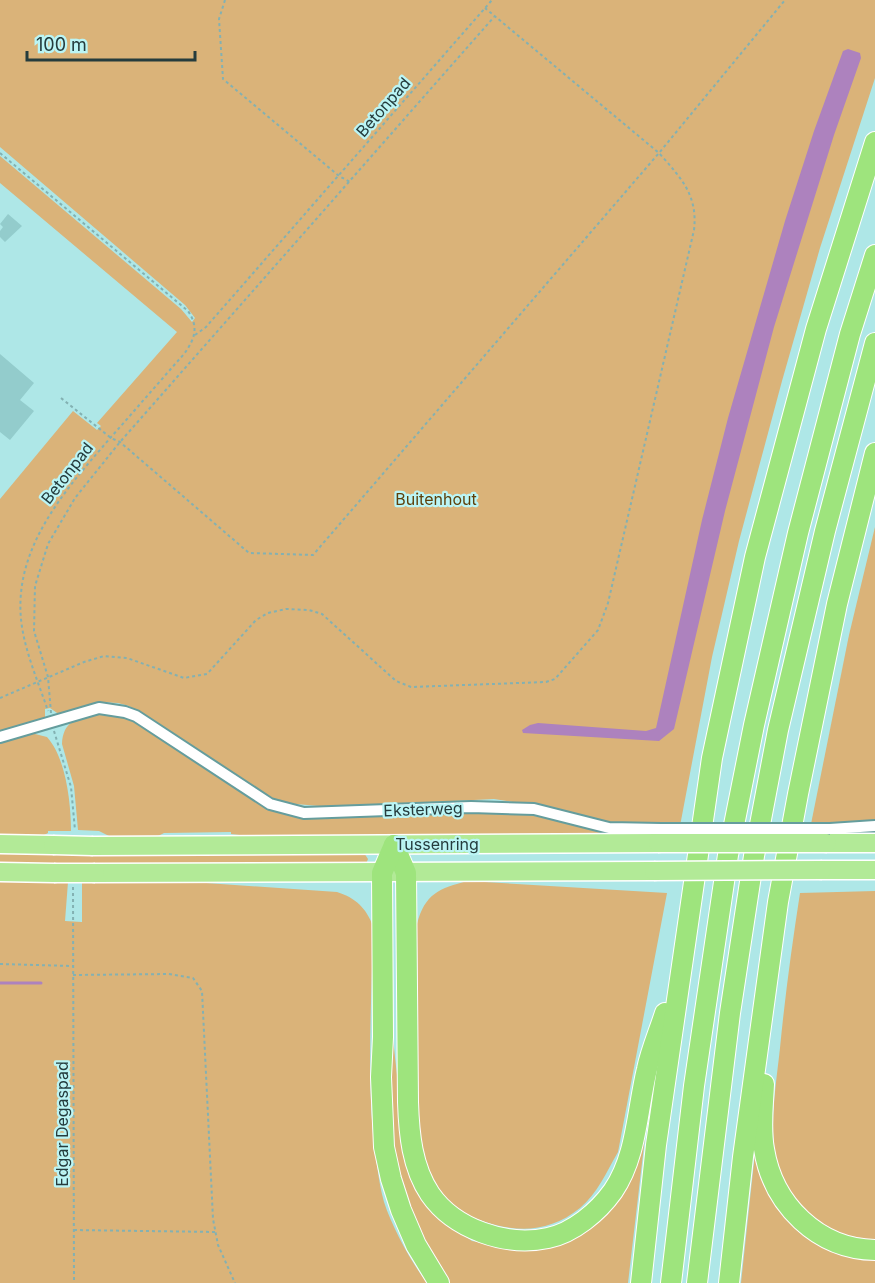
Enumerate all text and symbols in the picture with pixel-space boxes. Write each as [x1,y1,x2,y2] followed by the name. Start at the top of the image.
[27,24,195,62] scale bar
[36,34,87,55] text: 100 m
[352,73,414,141] street label: Betonpad
[37,438,97,508] street label: Betonpad
[395,489,477,509] park label: Buitenhout
[383,798,463,820] street label: Eksterweg
[395,834,479,854] street label: Tussenring
[52,1061,72,1187] street label: Edgar Degaspad

